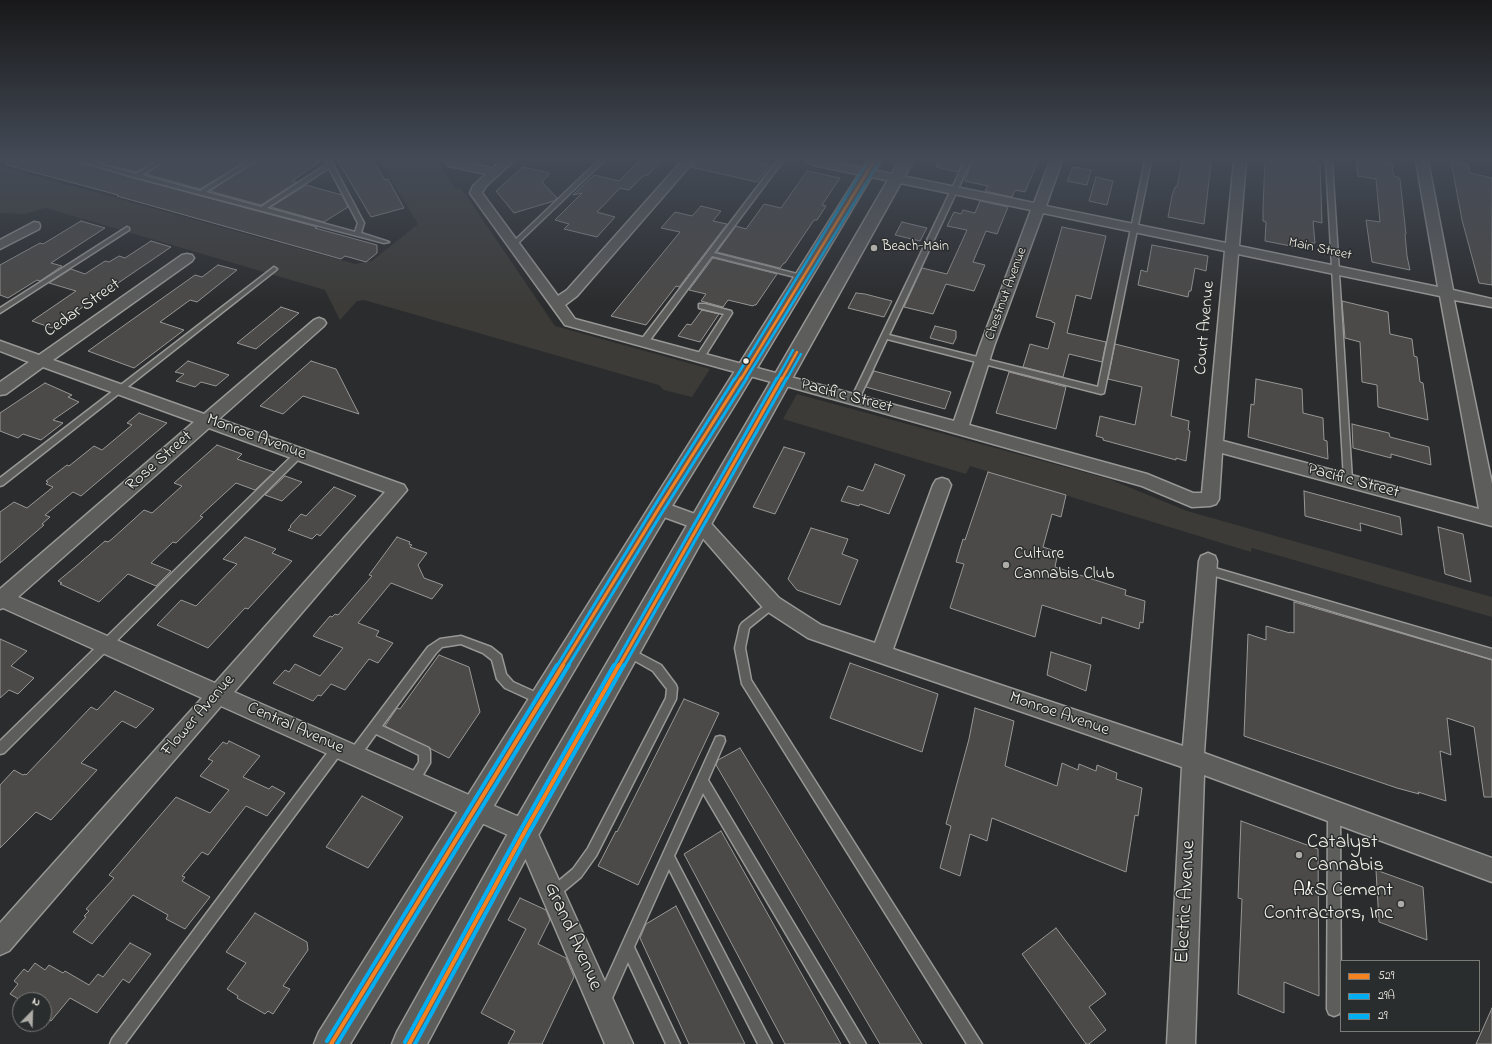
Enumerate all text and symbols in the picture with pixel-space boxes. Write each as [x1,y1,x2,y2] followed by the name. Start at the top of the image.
[1287,235,1353,265] street label: Main Street
[882,240,949,256] place label: Beach-Main
[869,243,879,253] marker: Beach-Main
[982,245,1032,343] street label: Chestnut Avenue
[41,275,125,343] street label: Cedar Street
[1192,280,1220,376] street label: Court Avenue
[741,356,751,366] unlabelled marker
[798,375,894,419] street label: Pacific Street
[203,411,309,465] street label: Monroe Avenue
[123,428,197,496] street label: Rose Street
[1305,460,1401,504] street label: Pacific Street
[1014,545,1114,585] place label: Culture Cannabis Club
[1001,560,1011,570] marker: Culture Cannabis Club
[158,671,240,761] street label: Flower Avenue
[1006,688,1112,742] street label: Monroe Avenue
[244,699,346,759] street label: Central Avenue
[1307,832,1384,879] place label: Catalyst Cannabis
[1172,840,1202,964] street label: Electric Avenue
[1294,850,1304,860] marker: Catalyst Cannabis
[538,879,606,995] street label: Grand Avenue
[1264,880,1393,927] place label: A&S Cement Contractors, Inc
[1396,899,1406,909] marker: A&S Cement Contractors, Inc
[1340,960,1480,1032] legend
[1378,967,1394,985] text: 529
[1378,987,1395,1005] text: 29A
[12,992,52,1032] north arrow
[30,993,43,1011] text: N
[1378,1007,1388,1025] text: 29

